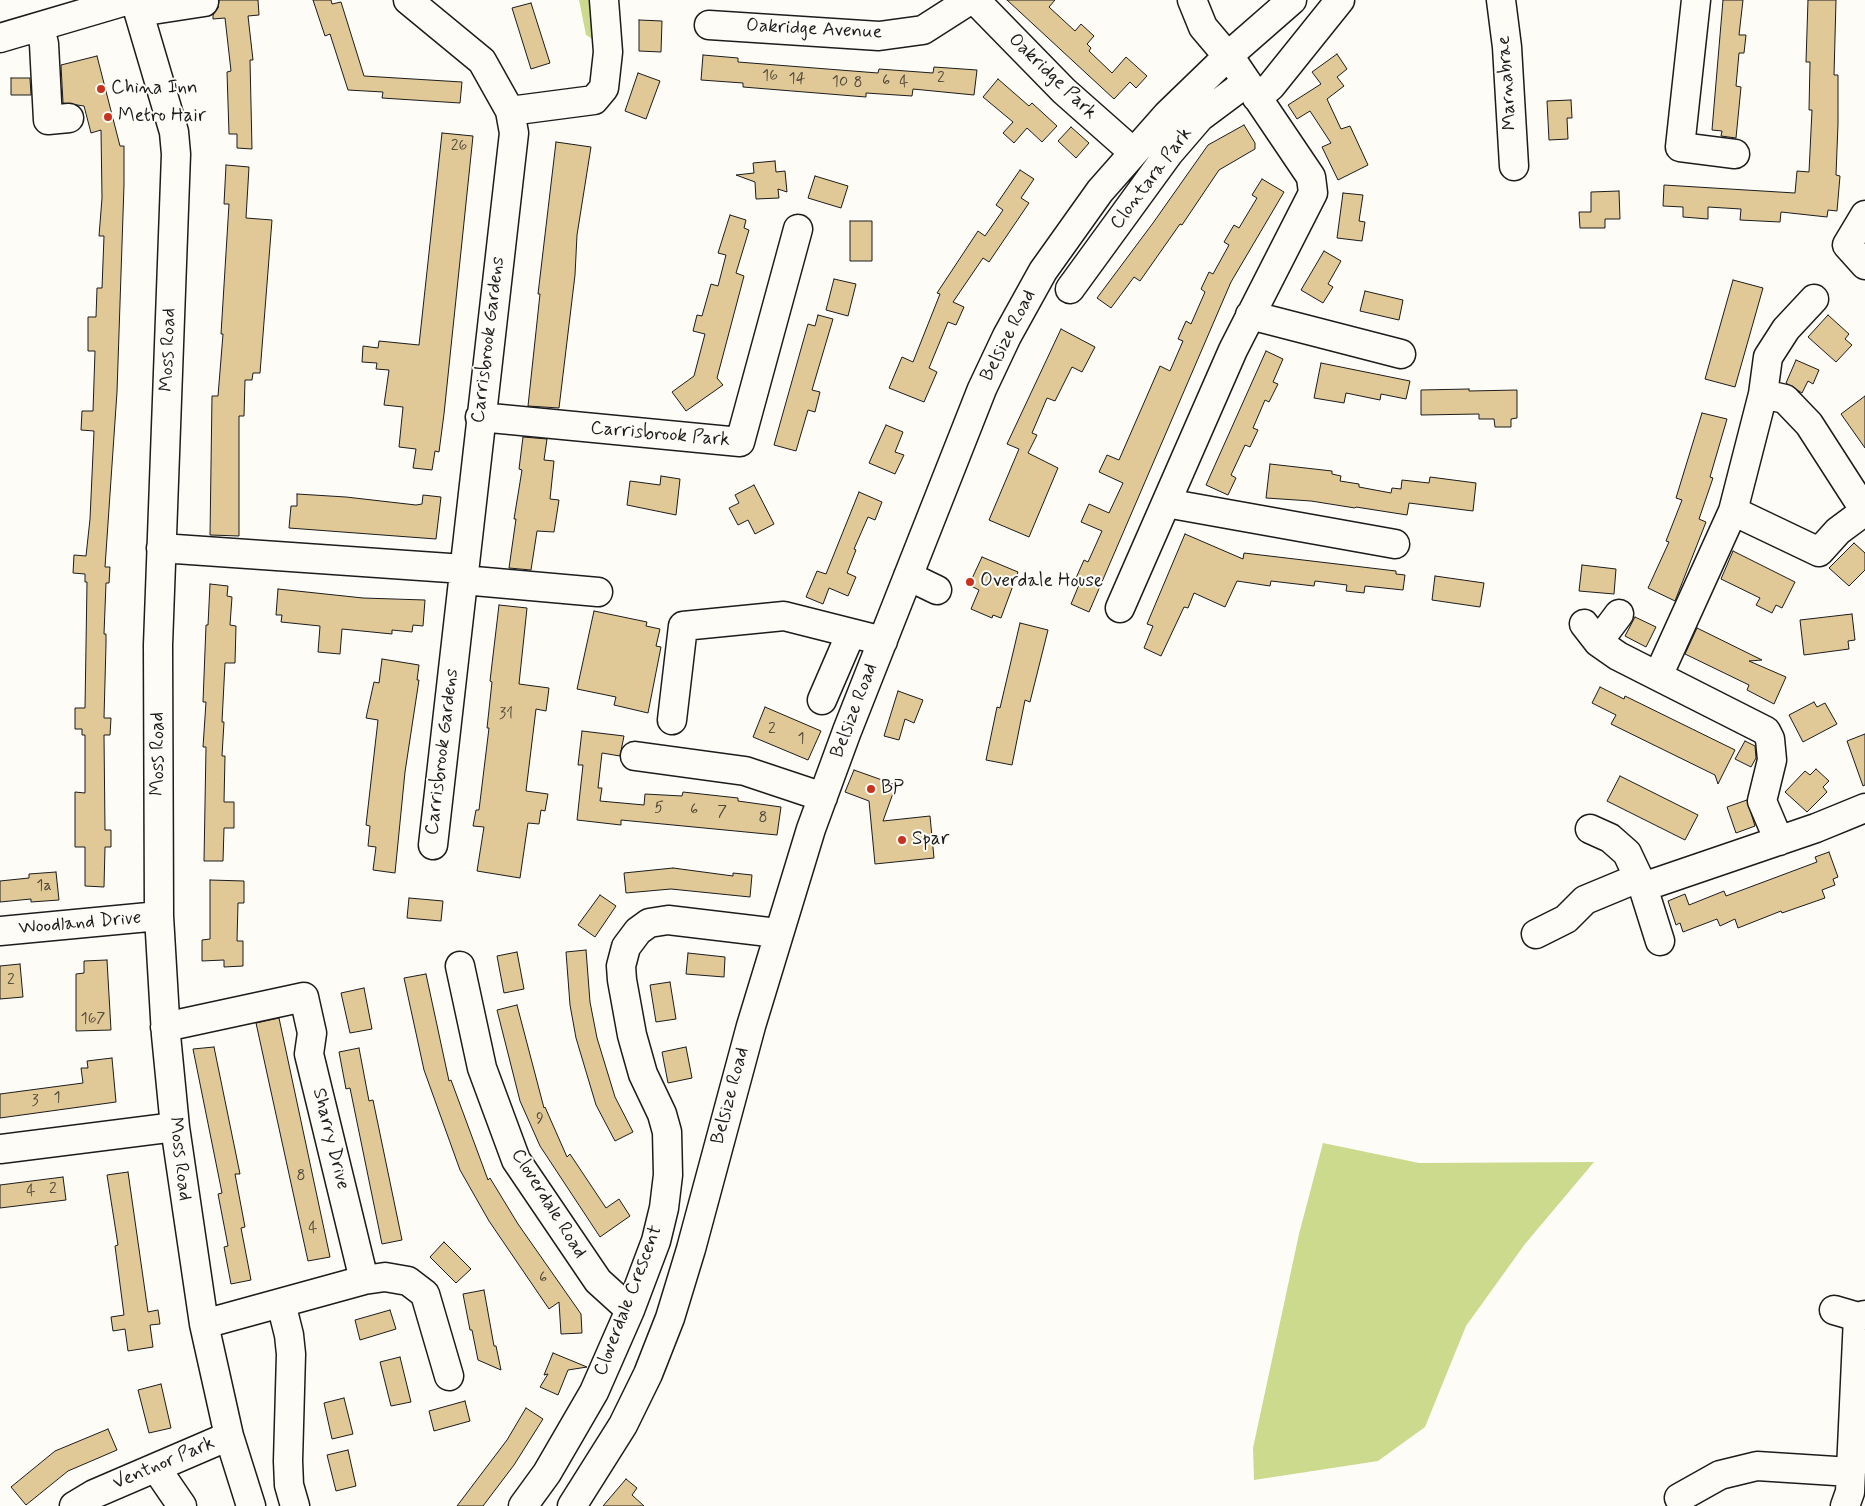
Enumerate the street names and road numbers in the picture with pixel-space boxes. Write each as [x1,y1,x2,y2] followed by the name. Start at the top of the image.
[745,15,883,45] street label: Oakridge Avenue
[1003,29,1101,125] street label: Oakridge Park
[1493,35,1523,131] street label: Marnabrae
[1106,123,1198,235] street label: Clontara Park
[467,255,511,425] street label: Carrisbrook Gardens
[976,287,1042,385] street label: Belsize Road
[156,308,182,392] street label: Moss Road
[589,418,731,452] street label: Carrisbrook Park
[827,661,883,761] street label: Belsize Road
[421,667,465,837] street label: Carrisbrook Gardens
[148,712,170,796] street label: Moss Road
[18,907,142,941] street label: Woodland Drive
[707,1045,755,1147] street label: Belsize Road
[306,1086,354,1192] street label: Sharry Drive
[163,1116,195,1202] street label: Moss Road
[505,1145,591,1263] street label: Cloverdale Road
[590,1222,668,1380] street label: Cloverdale Crescent
[110,1432,218,1496] street label: Ventnor Park

